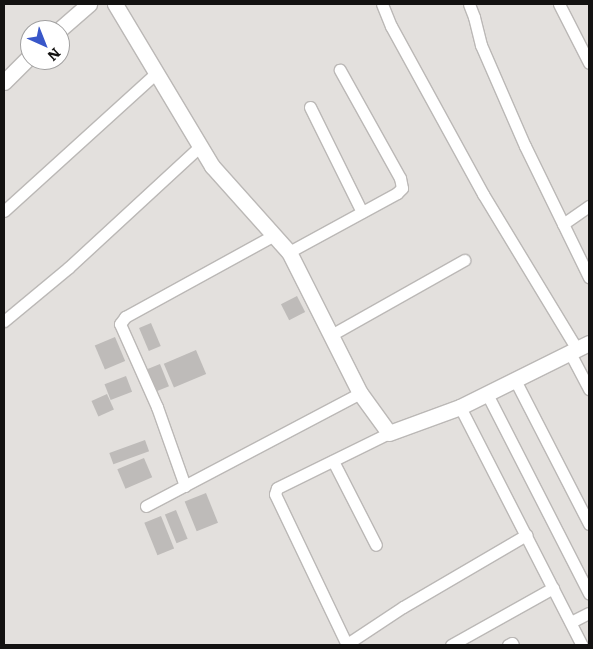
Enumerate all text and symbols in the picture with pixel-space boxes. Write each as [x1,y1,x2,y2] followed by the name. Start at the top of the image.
[20,20,70,70] north arrow
[44,44,66,66] text: N

